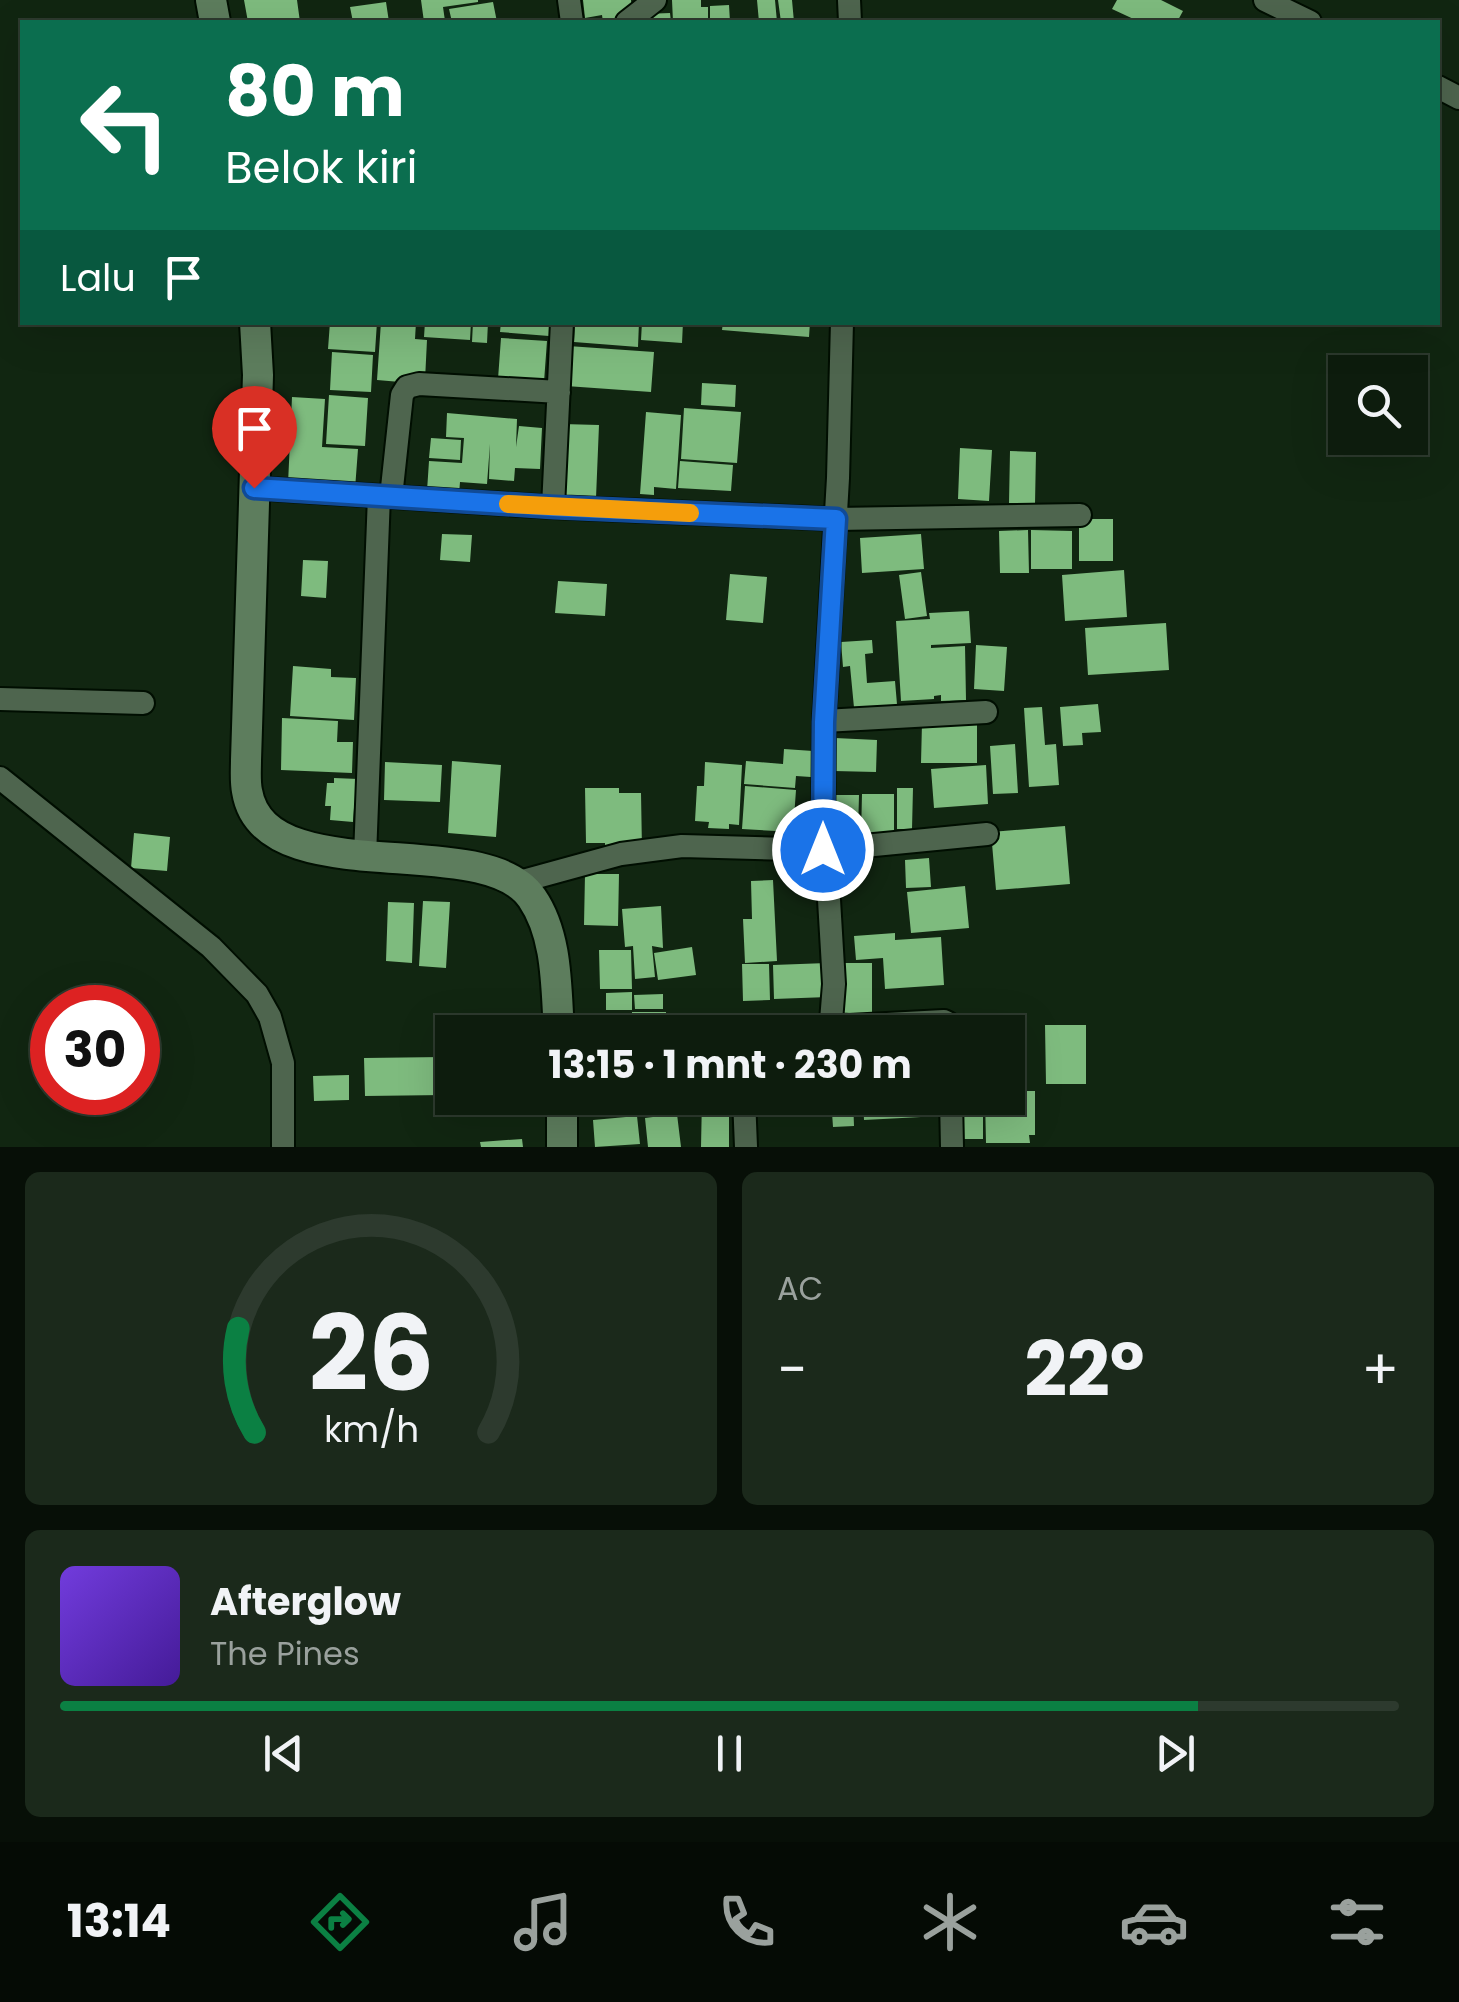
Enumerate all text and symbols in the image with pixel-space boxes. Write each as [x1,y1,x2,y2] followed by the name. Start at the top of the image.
[225,42,405,141] text: 80 m
[60,60,190,190] icon: left
[225,136,418,199] text: Belok kiri
[156,250,211,305] icon: arrive
[60,251,136,304] text: Lalu
[1328,355,1428,455] map controls
[1328,355,1428,455] button: search
[212,386,297,489] pin
[227,401,282,456] icon: arrive
[771,798,875,902] position arrow
[30,985,160,1115] speed limit sign: 30
[548,1038,912,1091] text: 13:15 · 1 mnt · 230 m
[777,1266,823,1311] text: AC
[308,1281,434,1426] text: 26
[1024,1317,1145,1422] text: 22°
[777,1331,807,1408] text: −
[1361,1331,1399,1408] text: +
[323,1404,419,1455] text: km/h
[210,1575,401,1628] text: Afterglow
[210,1631,360,1676] text: The Pines
[256,1726,311,1781] icon: previous
[702,1726,757,1781] icon: pause
[1148,1726,1203,1781] icon: next
[305,1887,375,1957] icon: directions
[508,1887,578,1957] icon: music
[712,1887,782,1957] icon: phone
[915,1887,985,1957] icon: climate
[1119,1887,1189,1957] icon: car
[1322,1887,1392,1957] icon: filters
[67,1890,171,1953] text: 13:14

